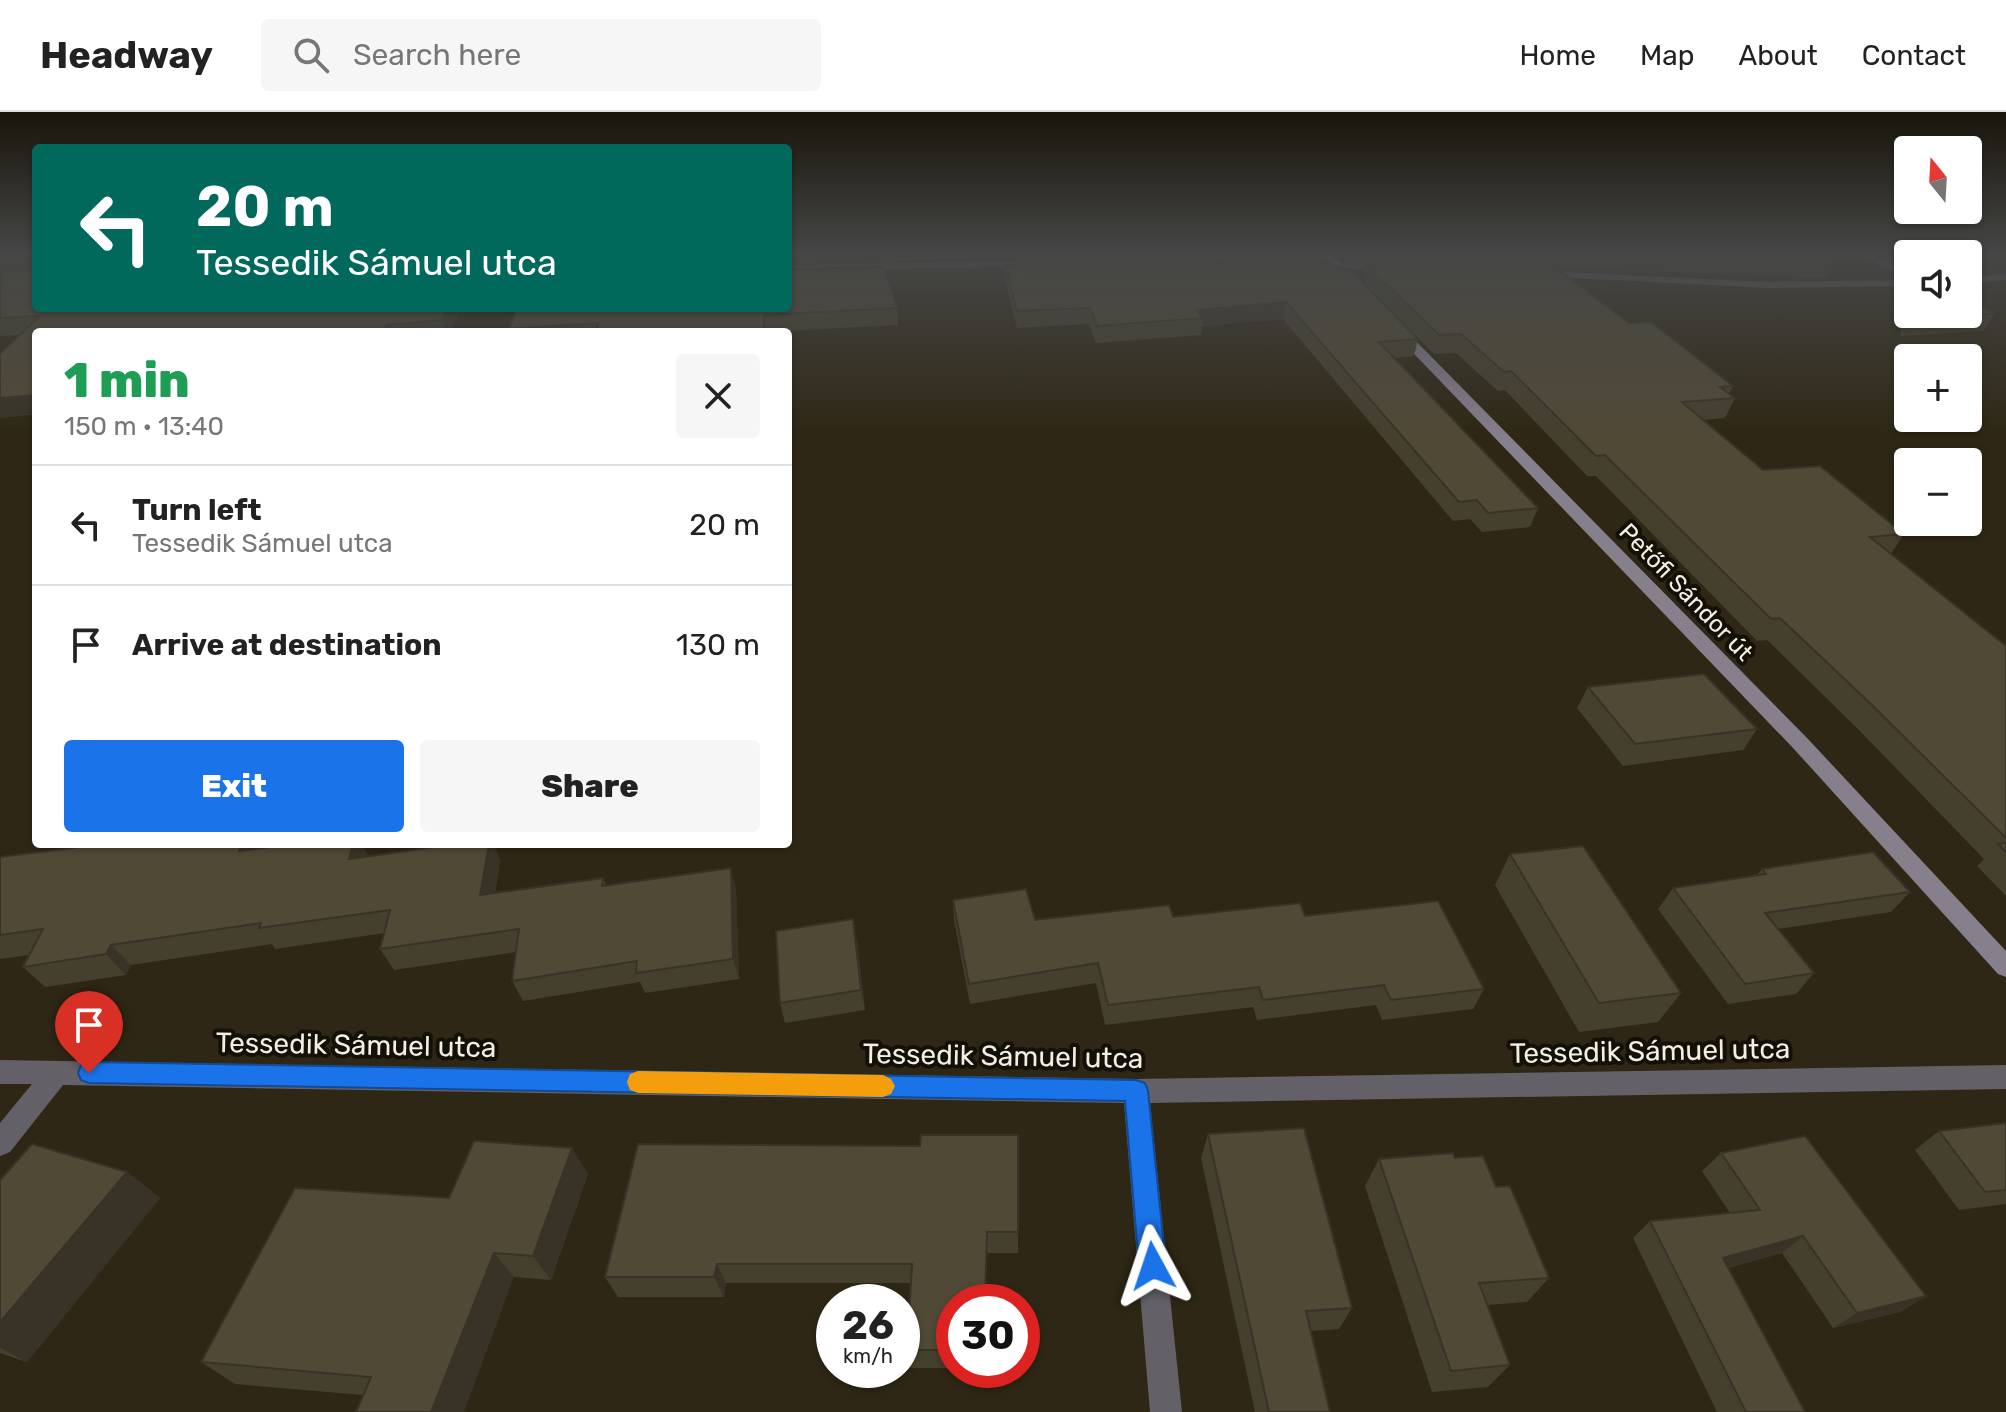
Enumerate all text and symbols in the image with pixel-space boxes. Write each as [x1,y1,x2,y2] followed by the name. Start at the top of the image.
[261,19,821,91] search box
[40,32,213,78] text: Headway
[289,33,333,77] icon: search
[353,37,521,73] text: Search here
[1519,39,1596,72] text: Home
[1640,39,1694,72] text: Map
[1738,39,1818,72] text: About
[1862,39,1966,72] text: Contact
[1894,136,1982,224] north arrow
[1894,136,1982,536] map controls
[196,174,334,240] text: 20 m
[64,176,168,280] icon: left
[1894,240,1982,328] button: sound
[196,241,557,284] text: Tessedik Sámuel utca
[1894,344,1982,432] button: +
[64,352,190,409] text: 1 min
[676,354,760,438] button: close
[64,411,224,442] text: 150 m · 13:40
[1894,448,1982,536] button: −
[132,492,262,528] text: Turn left
[64,503,108,547] icon: left
[689,507,760,543] text: 20 m
[1614,518,1758,666] street label: Petőfi Sándor út
[132,528,393,559] text: Tessedik Sámuel utca
[64,623,108,667] icon: arrive
[132,627,442,663] text: Arrive at destination
[676,627,760,663] text: 130 m
[64,740,404,832] button: Exit
[420,740,760,832] button: Share
[55,991,123,1073] pin
[67,1003,111,1047] icon: arrive
[215,1026,497,1064] street label: Tessedik Sámuel utca
[1509,1032,1791,1070] street label: Tessedik Sámuel utca
[862,1037,1144,1075] street label: Tessedik Sámuel utca
[1111,1224,1195,1308] position arrow
[936,1284,1040,1388] speed limit sign: 30
[842,1302,894,1349] text: 26
[843,1344,893,1368] text: km/h

